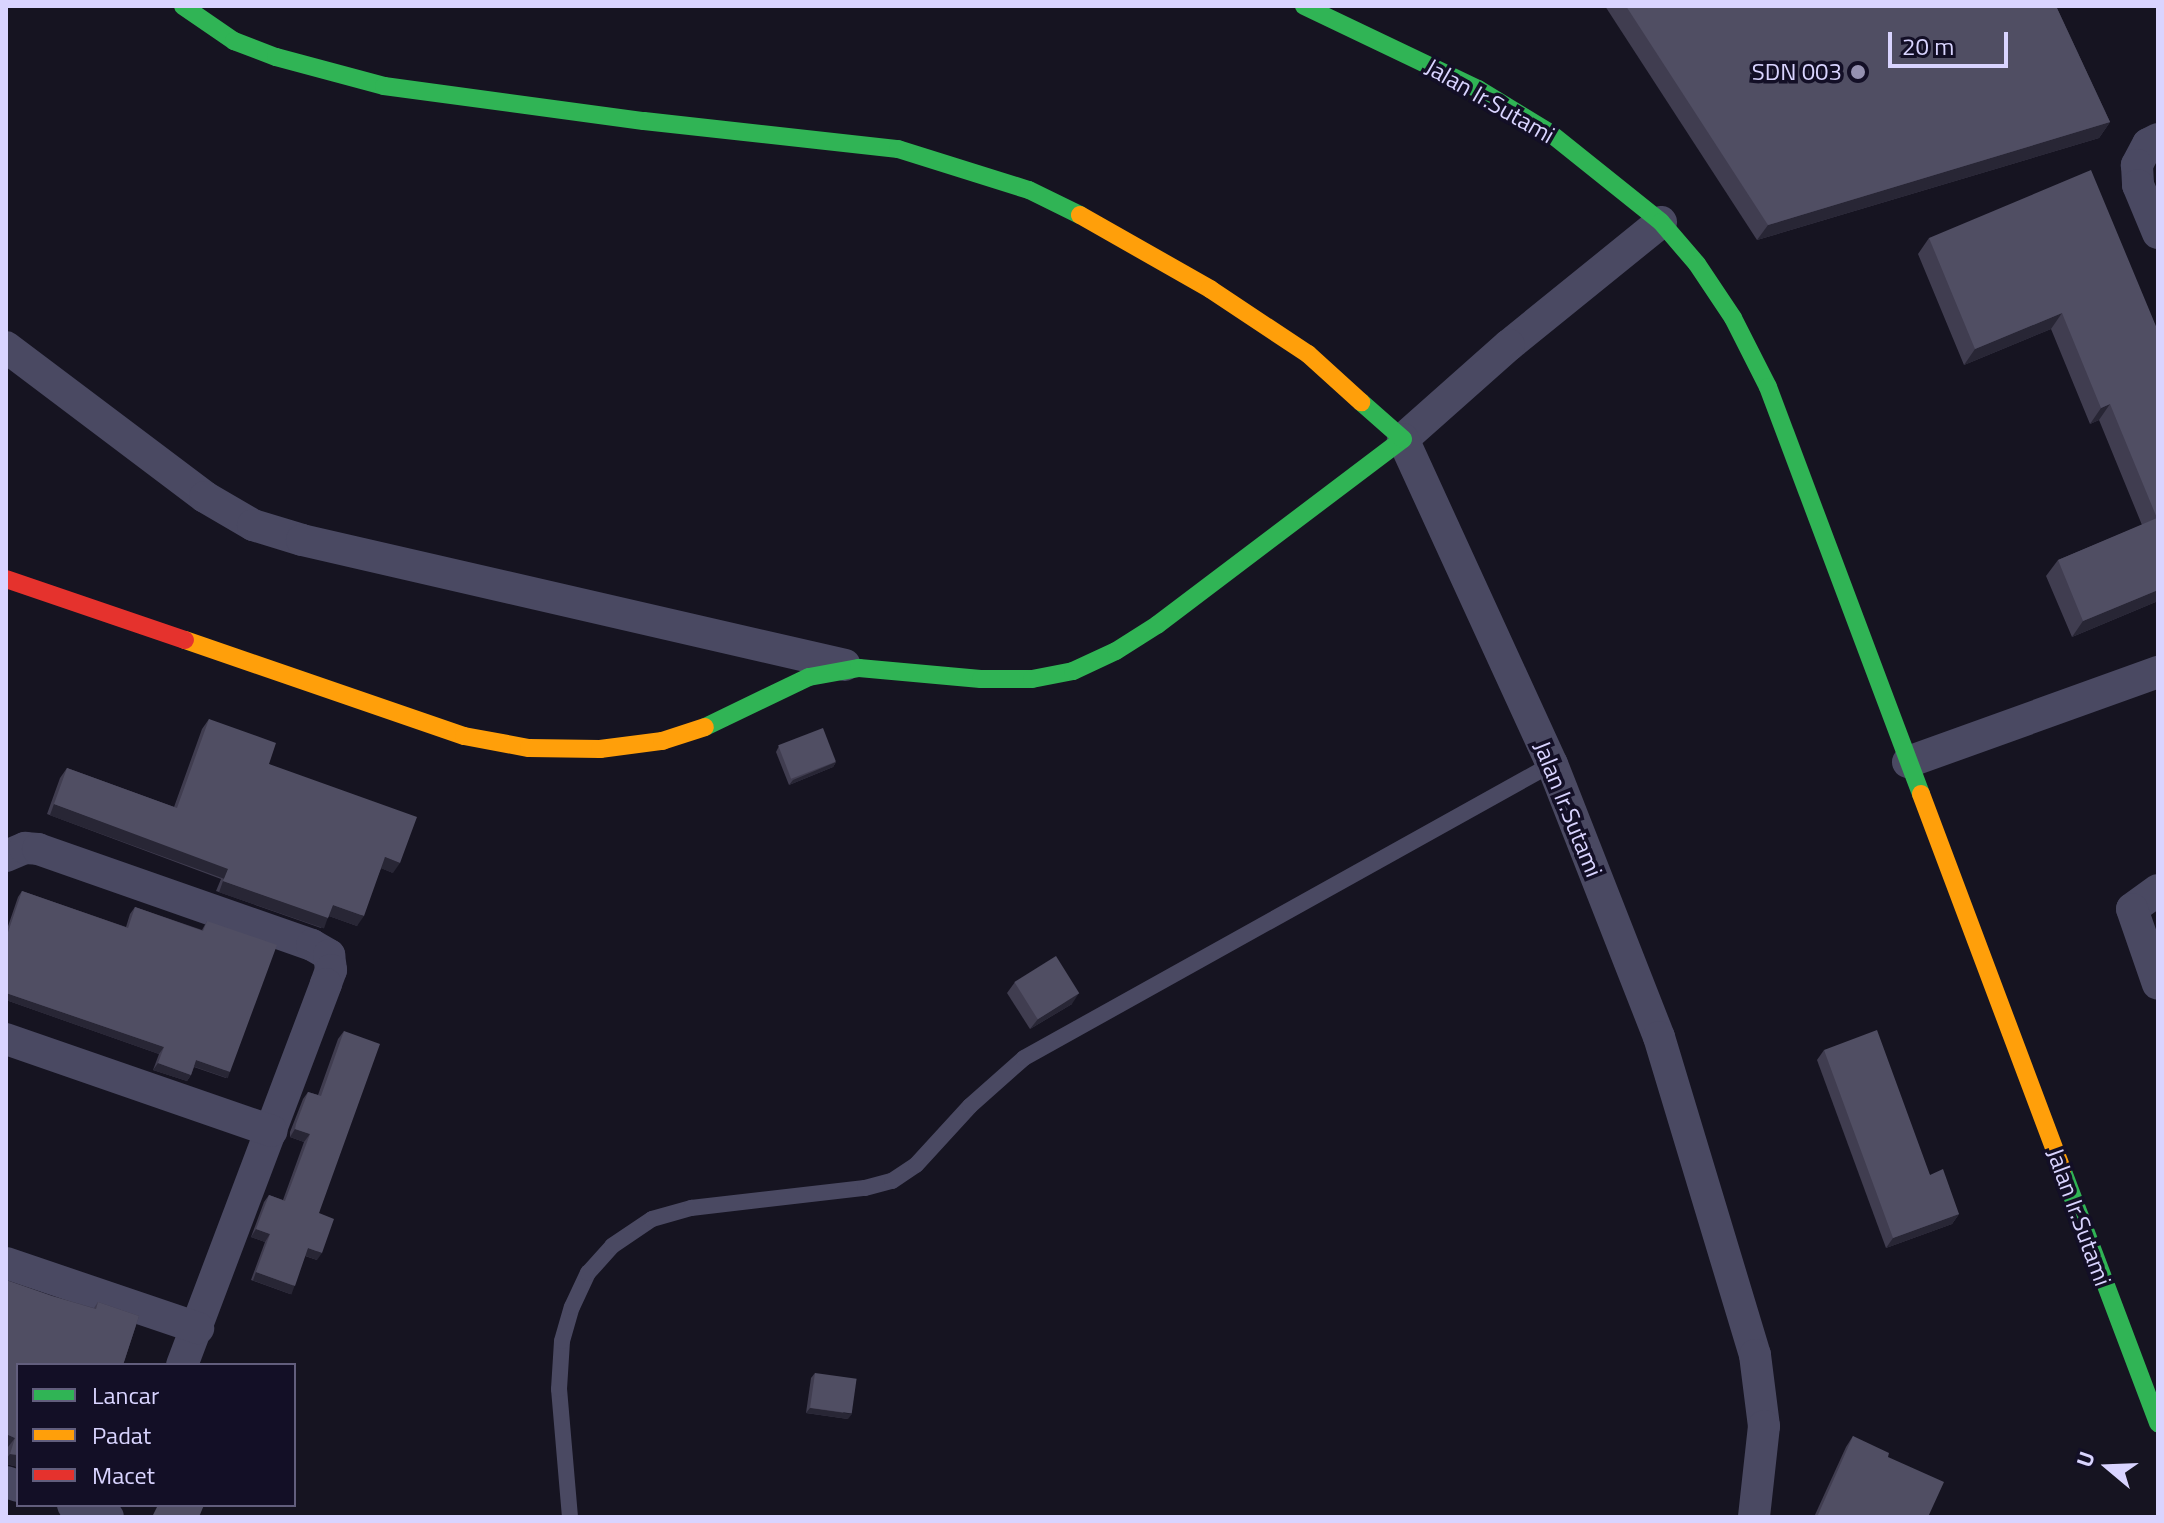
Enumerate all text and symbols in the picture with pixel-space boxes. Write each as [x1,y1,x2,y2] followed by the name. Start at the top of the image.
[1892,16,2012,66] scale bar
[1902,28,1954,64] text: 20 m
[1420,52,1560,150] street label: Jalan Ir.Sutami
[1752,58,1842,86] place label: SDN 003
[1849,63,1867,81] marker: SDN 003
[1528,737,1608,881] street label: Jalan Ir.Sutami
[2041,1144,2117,1290] street label: Jalan Ir.Sutami
[16,1363,296,1507] legend
[92,1377,159,1413] text: Lancar
[92,1417,151,1453] text: Padat
[2068,1427,2148,1507] north arrow
[2067,1447,2104,1472] text: U
[92,1457,155,1493] text: Macet

